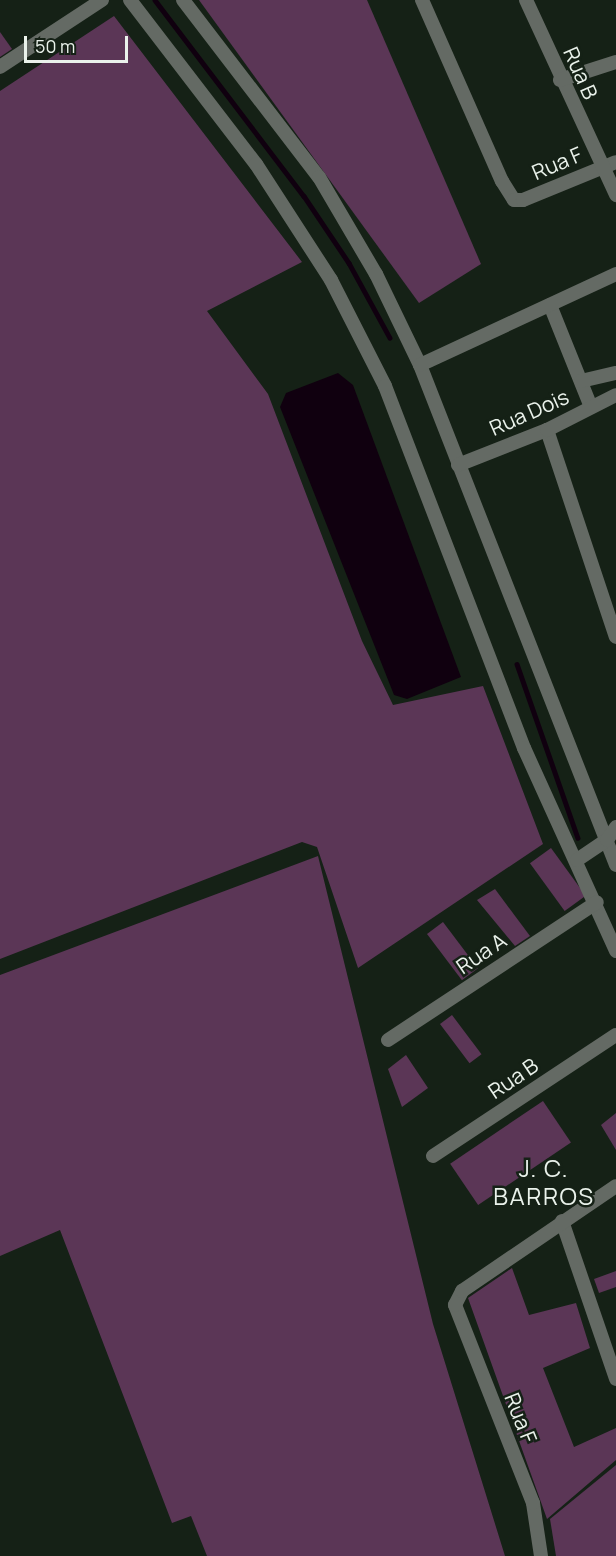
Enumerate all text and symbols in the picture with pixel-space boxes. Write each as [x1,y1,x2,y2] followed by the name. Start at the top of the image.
[27,24,130,62] scale bar
[35,34,75,58] text: 50 m
[558,43,604,103] street label: Rua B
[528,141,586,185] street label: Rua F
[485,383,573,441] street label: Rua Dois
[451,927,511,979] street label: Rua A
[483,1052,543,1104] street label: Rua B
[493,1154,595,1210] district label: J. C. BARROS
[500,1389,542,1447] street label: Rua F

